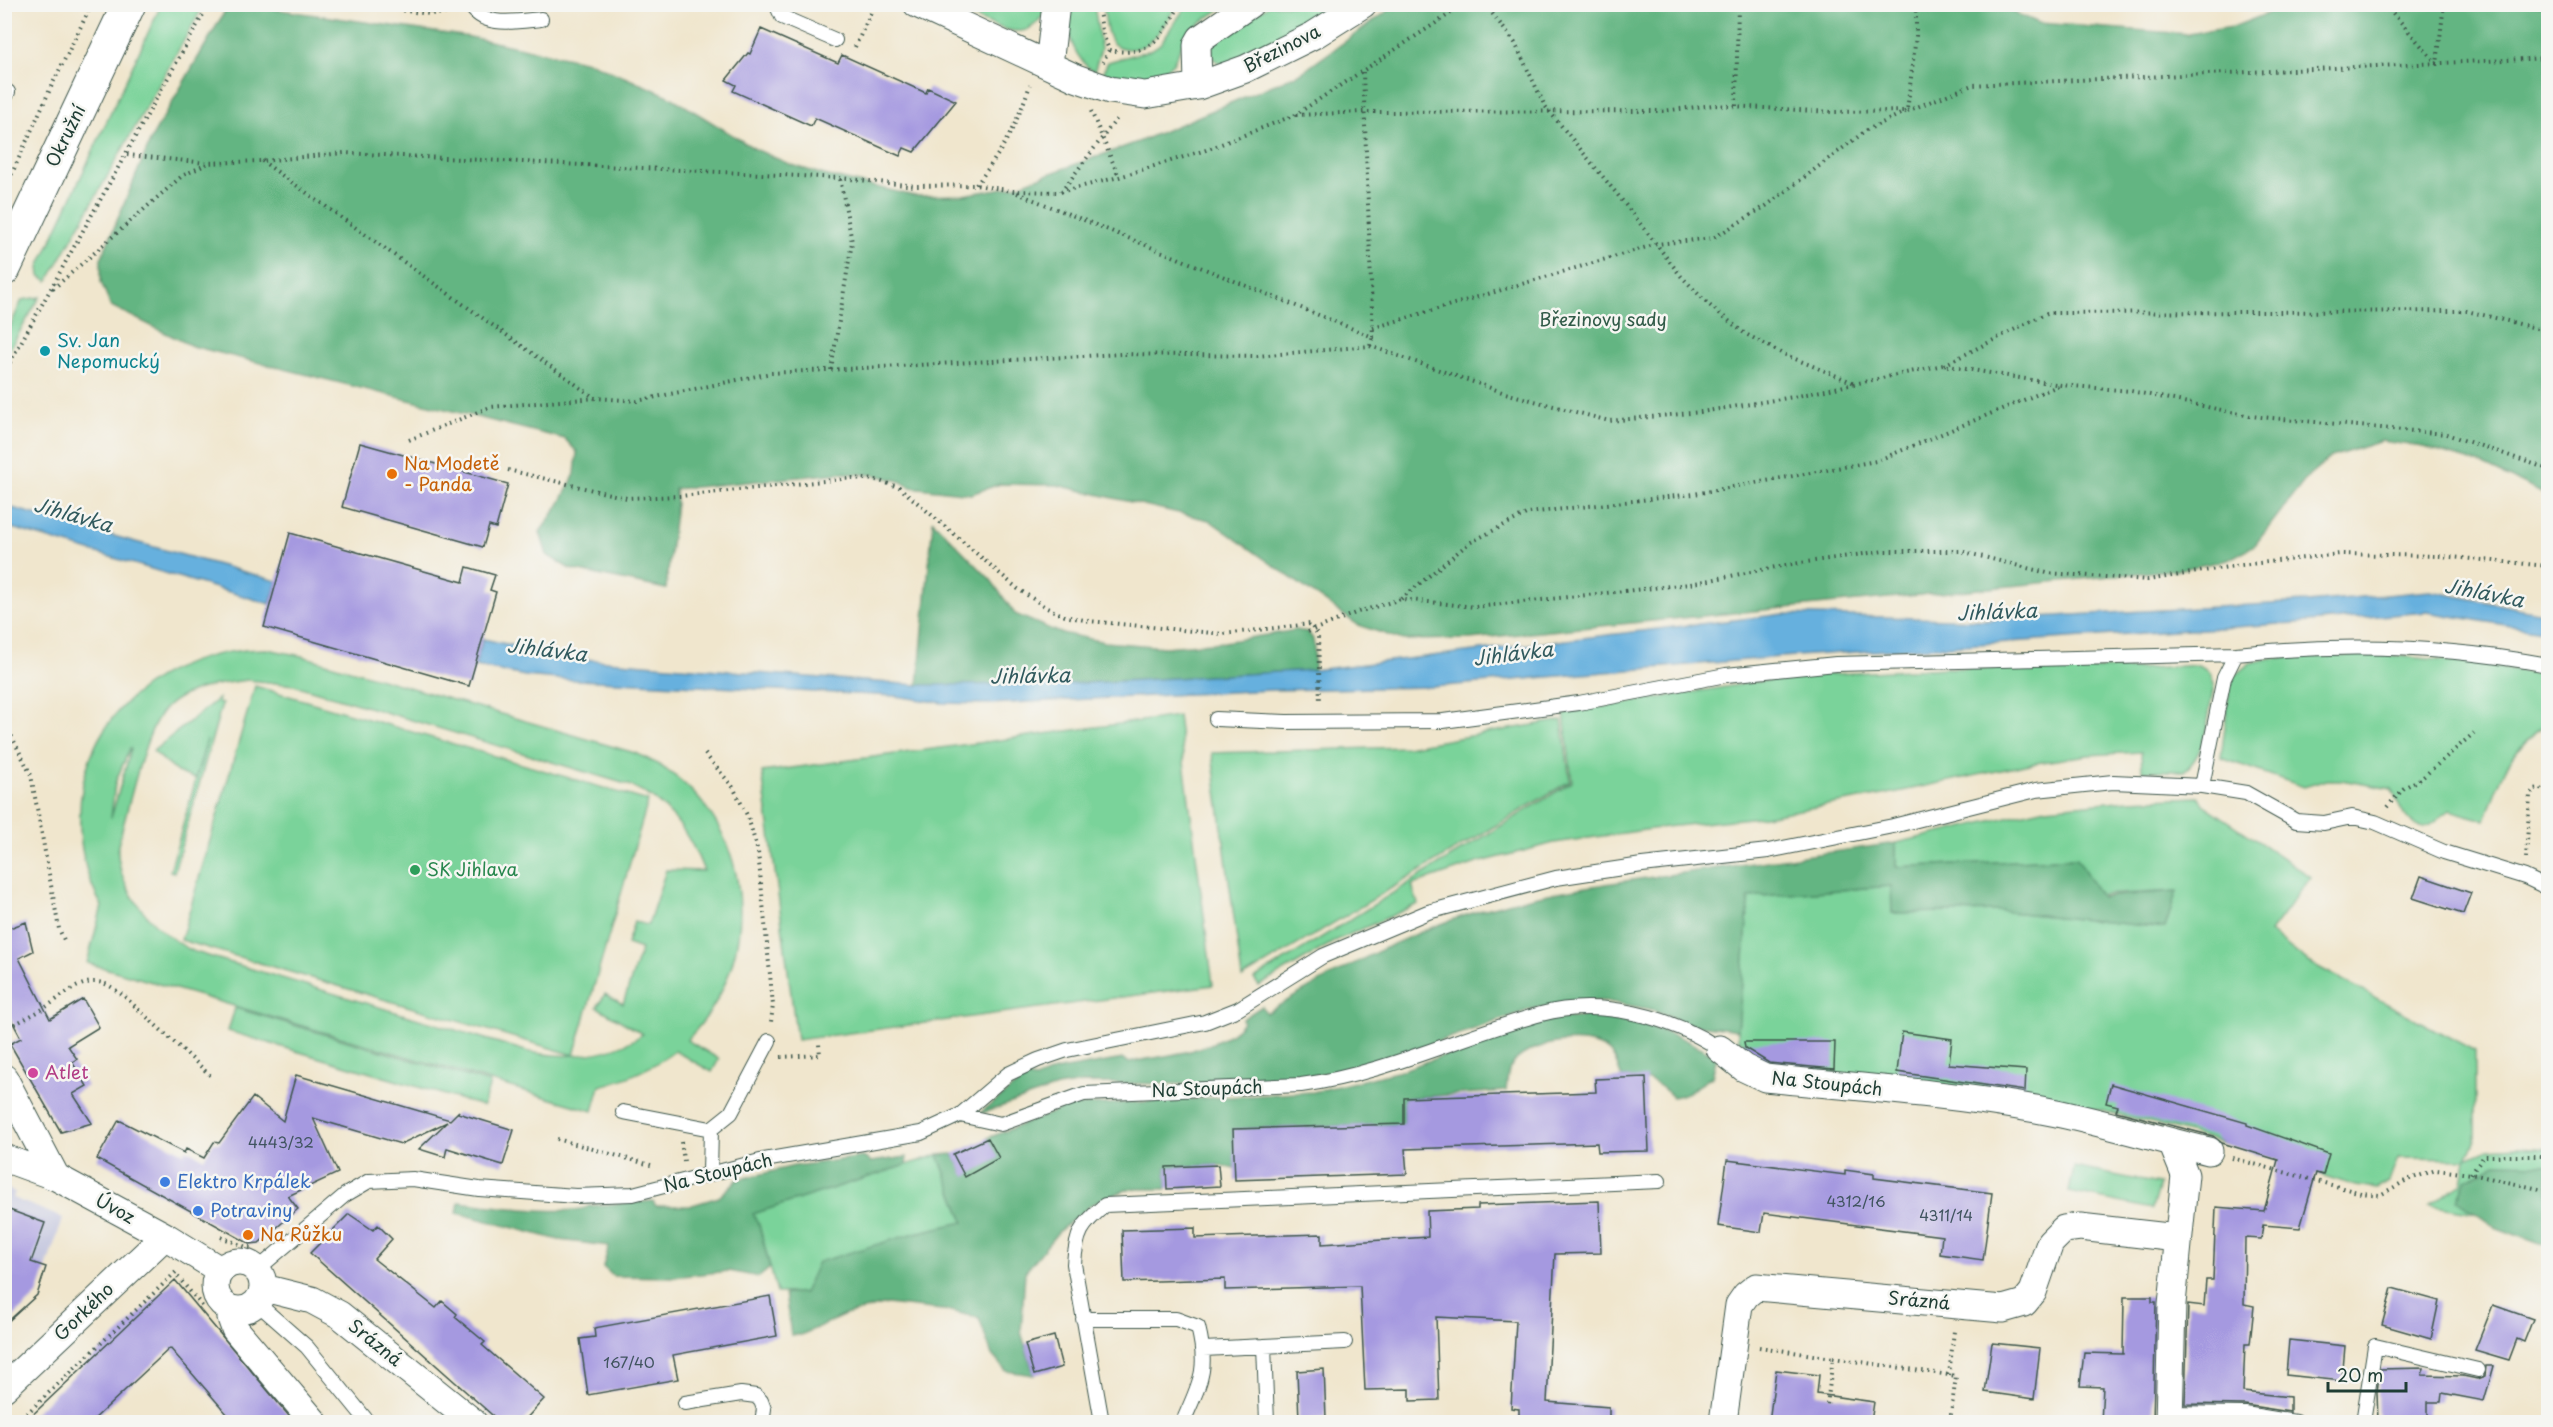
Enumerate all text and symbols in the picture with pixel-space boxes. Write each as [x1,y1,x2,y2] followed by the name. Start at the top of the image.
[1238,17,1325,79] street label: Březinova
[38,99,92,171] street label: Okružní
[1539,305,1667,332] park label: Březinovy sady
[57,326,160,374] place label: Sv. Jan Nepomucký
[38,344,52,358] marker: Sv. Jan Nepomucký
[404,449,500,497] place label: Na Modetě - Panda
[385,467,399,481] marker: Na Modetě - Panda
[30,489,117,540] water label: Jihlávka
[2442,570,2528,615] water label: Jihlávka
[1956,595,2039,627] water label: Jihlávka
[505,629,590,669] water label: Jihlávka
[1471,633,1556,673] water label: Jihlávka
[989,659,1072,691] water label: Jihlávka
[427,855,518,882] place label: SK Jihlava
[408,863,422,877] marker: SK Jihlava
[45,1058,89,1085] place label: Atlet
[1770,1063,1884,1102] street label: Na Stoupách
[26,1066,40,1080] marker: Atlet
[1151,1072,1263,1103] street label: Na Stoupách
[248,1130,314,1153] house number: 4443/32
[660,1145,775,1198] street label: Na Stoupách
[177,1167,311,1194] place label: Elektro Krpálek
[158,1175,172,1189] marker: Elektro Krpálek
[91,1186,141,1230] street label: Úvoz
[1826,1189,1886,1212] house number: 4312/16
[210,1196,293,1223] place label: Potraviny
[1919,1203,1973,1226] house number: 4311/14
[191,1204,205,1218] marker: Potraviny
[260,1220,342,1247] place label: Na Růžku
[241,1228,255,1242] marker: Na Růžku
[47,1275,119,1346] street label: Gorkého
[1887,1283,1952,1316] street label: Srázná
[343,1312,409,1372] street label: Srázná
[603,1350,655,1373] house number: 167/40
[2328,1355,2406,1393] scale bar
[2337,1361,2383,1388] text: 20 m

